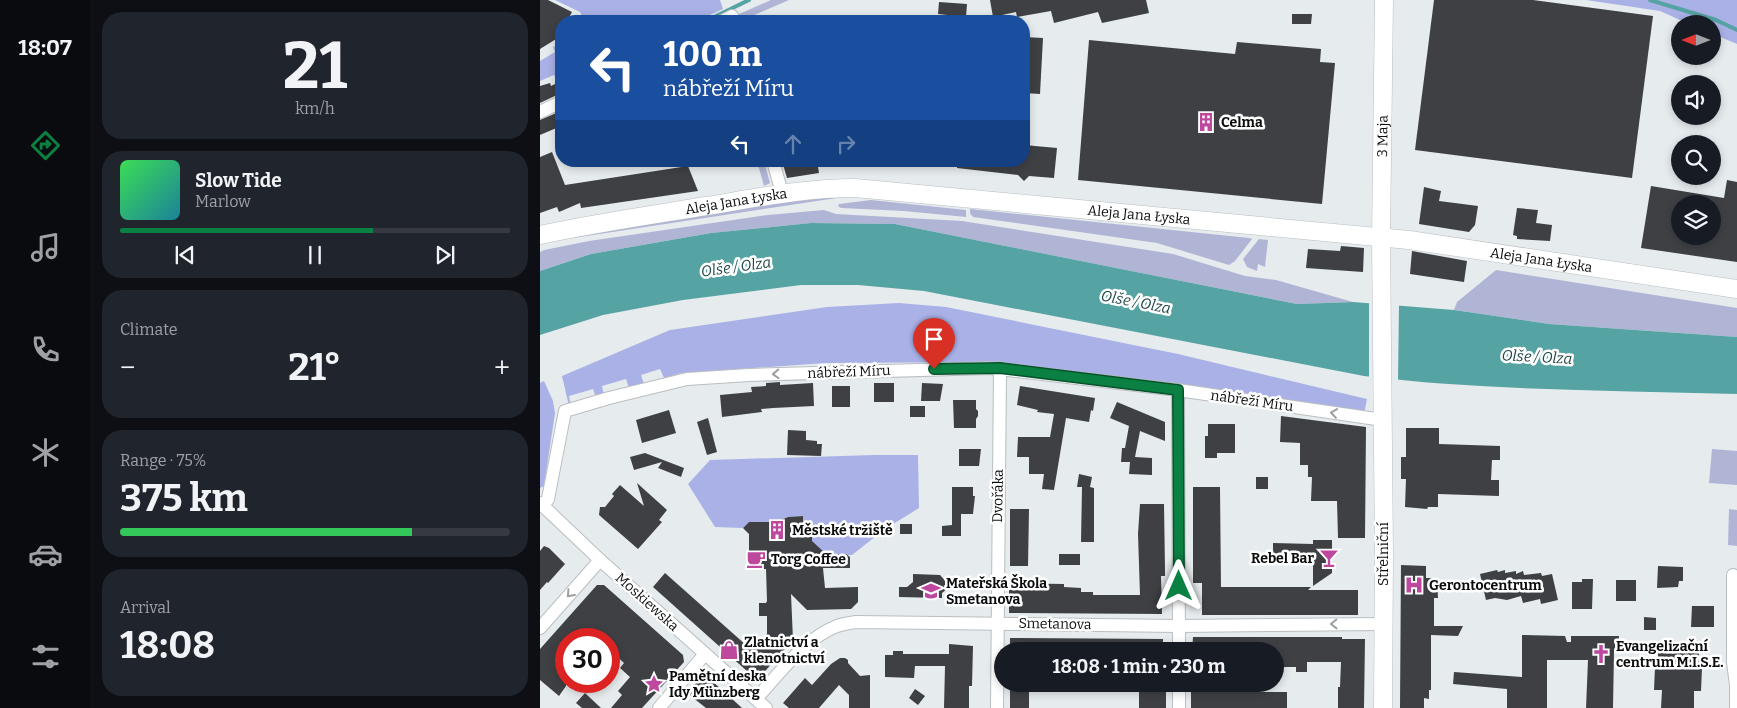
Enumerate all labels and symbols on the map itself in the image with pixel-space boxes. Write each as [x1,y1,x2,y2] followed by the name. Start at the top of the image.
[1671,15,1721,65] north arrow
[1195,111,1217,133] building icon: Celma
[1221,114,1263,131] place label: Celma
[1374,114,1391,157] street label: 3 Maja
[684,185,789,218] street label: Aleja Jana Łyska
[1087,201,1191,228] street label: Aleja Jana Łyska
[1489,244,1594,276] street label: Aleja Jana Łyska
[700,253,772,281] water label: Olše / Olza
[1100,286,1172,318] water label: Olše / Olza
[913,318,955,369] pin
[1501,346,1573,368] water label: Olše / Olza
[807,362,891,382] street label: nábřeží Míru
[772,369,780,379] one-way arrow
[1210,387,1295,415] street label: nábřeží Míru
[1330,408,1338,419] one-way arrow
[989,469,1007,523] street label: Dvořáka
[766,519,788,541] building icon: Městské tržiště
[1375,521,1392,586] street label: Střelniční
[792,522,893,539] place label: Městské tržiště
[1318,547,1340,569] bar icon: Rebel Bar
[745,548,767,570] cafe icon: Torg Coffee
[1251,550,1314,567] place label: Rebel Bar
[771,551,846,568] place label: Torg Coffee
[1152,559,1204,611] position arrow
[612,569,682,635] street label: Moskiewska
[946,573,1047,608] place label: Mateřská Škola Smetanova
[1403,574,1425,596] hospital icon: Gerontocentrum
[1429,577,1542,594] place label: Gerontocentrum
[920,580,942,602] school or university icon: Mateřská Škola Smetanova
[567,589,576,598] one-way arrow
[1018,615,1092,633] street label: Smetanova
[1330,619,1338,629] one-way arrow
[555,628,620,693] speed limit sign: 30
[744,634,825,667] place label: Zlatnictví a klenotnictví
[1616,638,1723,671] place label: Evangelizační centrum M.I.S.E.
[718,639,740,661] shop icon: Zlatnictví a klenotnictví
[1590,643,1612,665] church icon: Evangelizační centrum M.I.S.E.
[669,668,767,701] place label: Pamětní deska Idy Münzberg
[643,673,665,695] place icon: Pamětní deska Idy Münzberg

